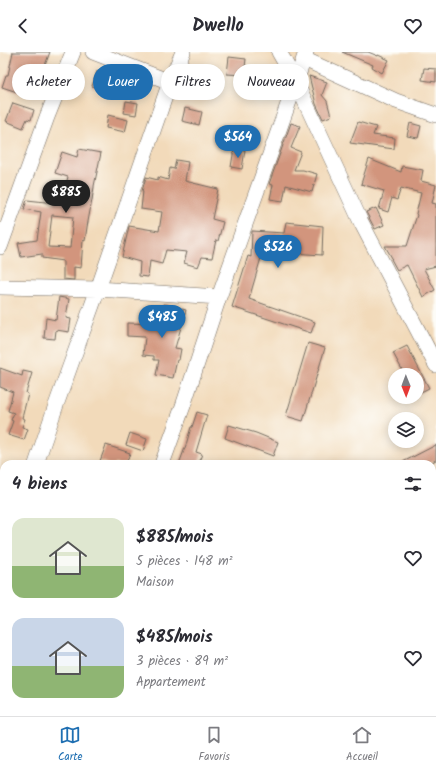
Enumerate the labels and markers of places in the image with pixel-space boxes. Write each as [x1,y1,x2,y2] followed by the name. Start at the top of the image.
[214,125,262,159] pin: $564
[42,180,90,214] pin: $885
[254,235,302,269] pin: $526
[138,305,186,339] pin: $485

